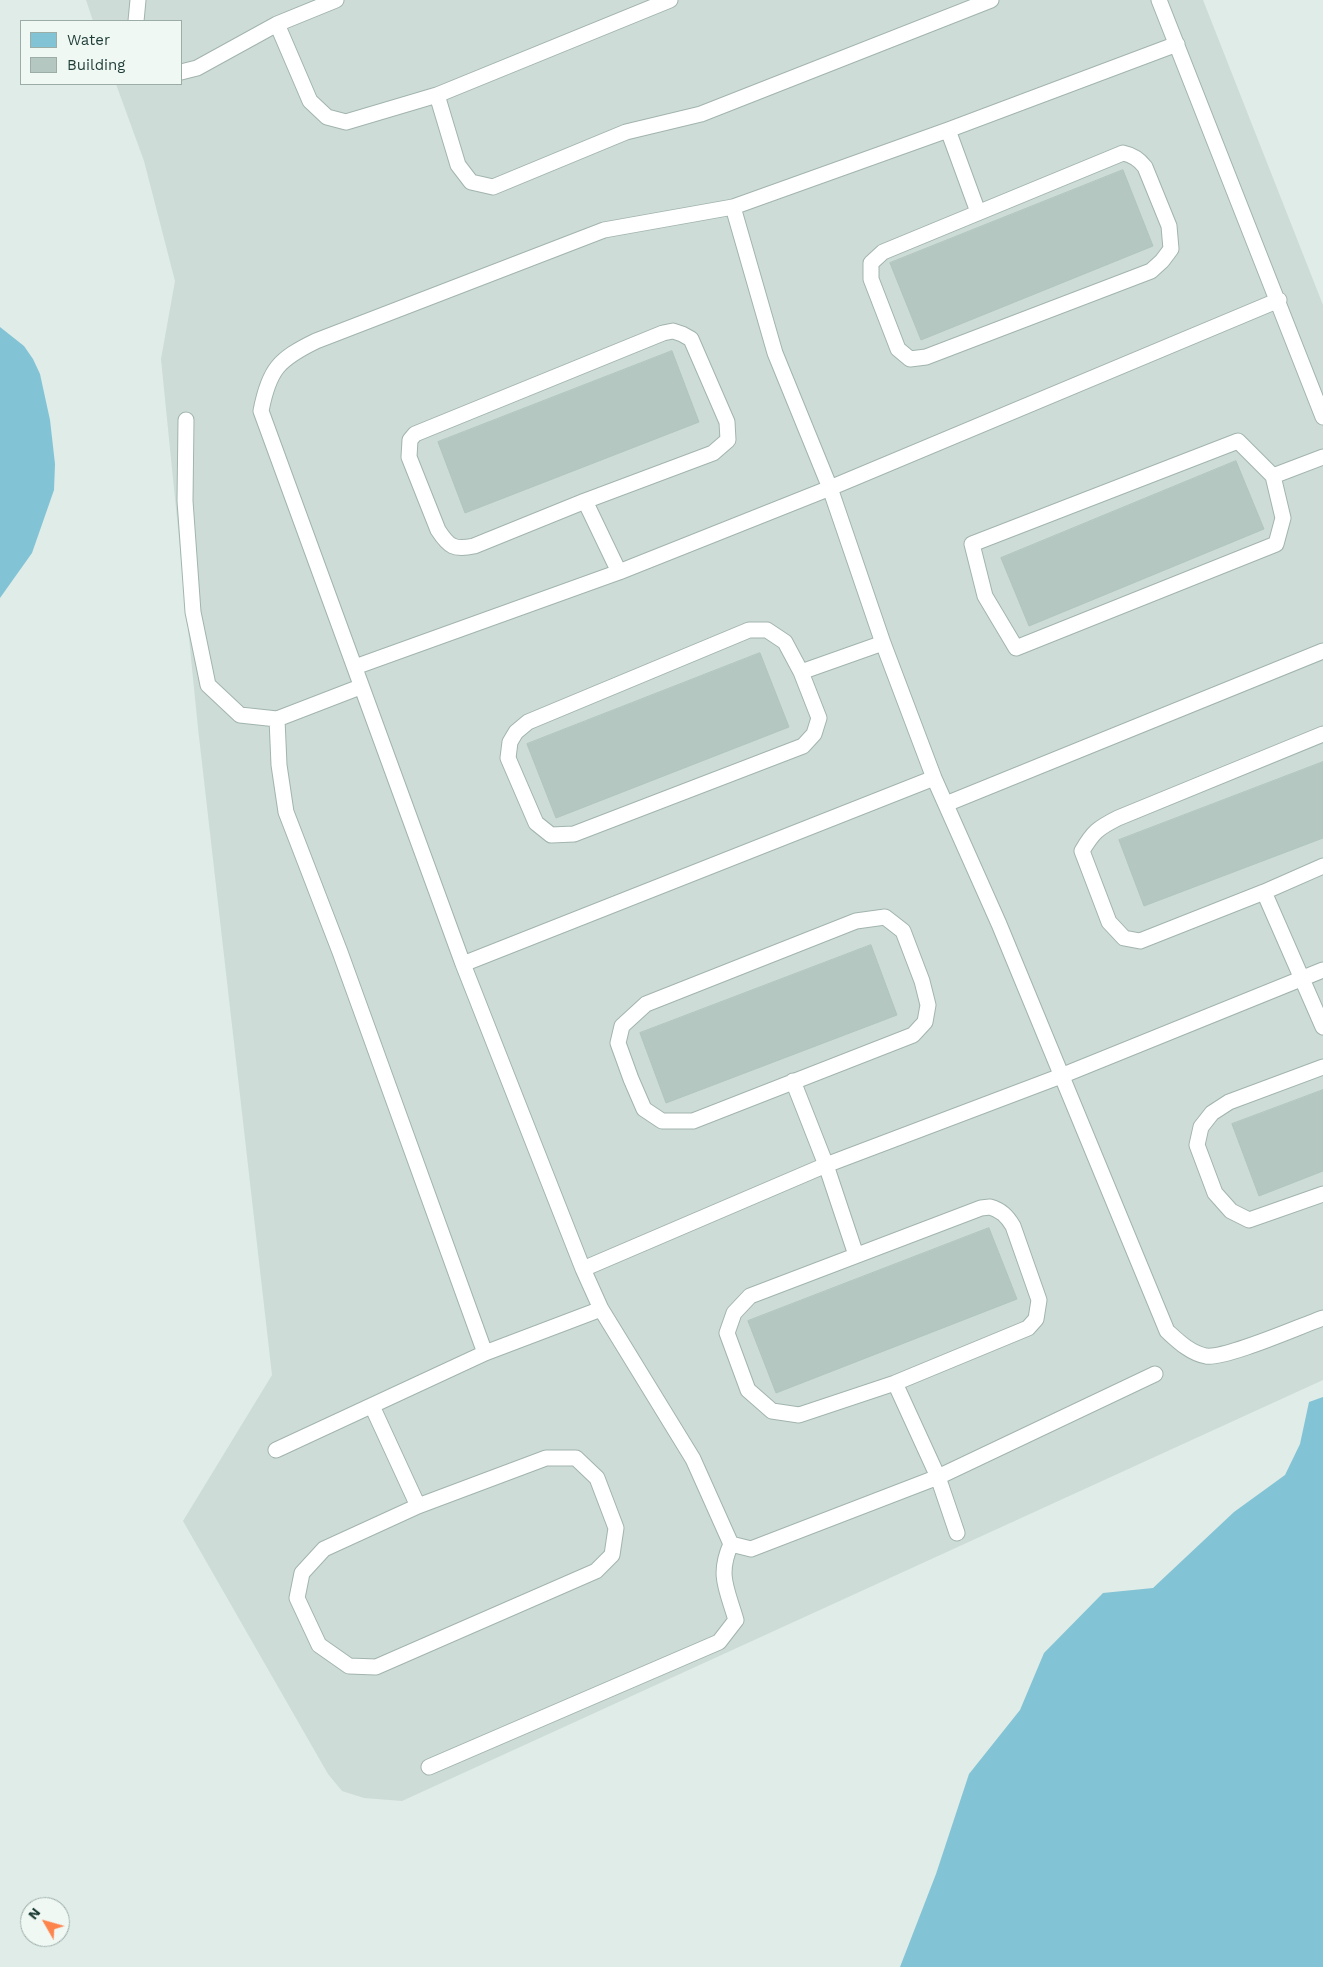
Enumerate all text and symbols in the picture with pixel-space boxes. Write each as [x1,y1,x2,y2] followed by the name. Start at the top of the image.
[20,20,182,85] legend
[67,31,110,49] text: Water
[67,56,125,74] text: Building
[20,1897,70,1947] north arrow
[24,1904,43,1922] text: N

